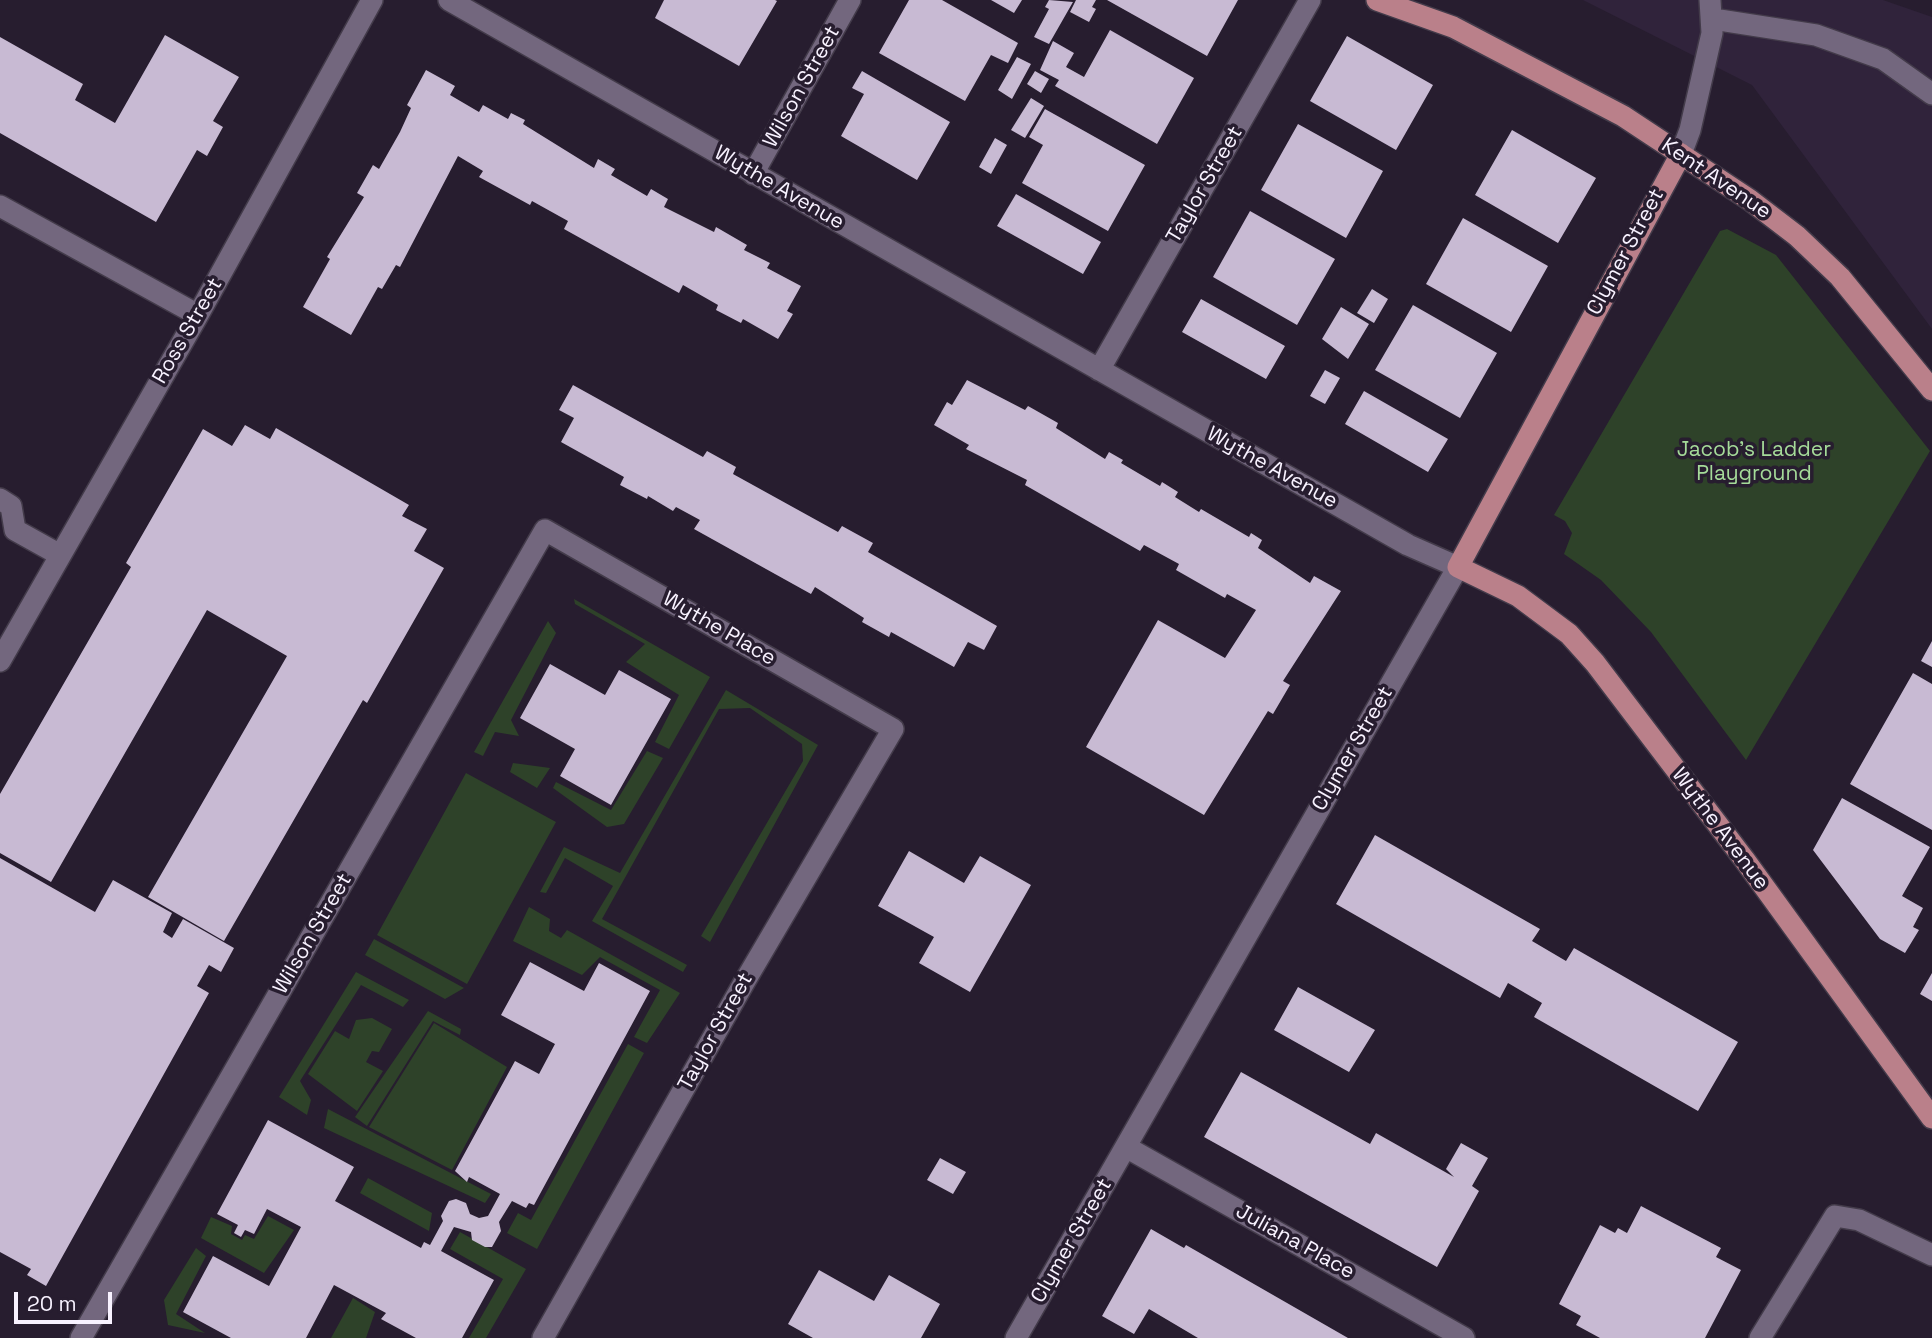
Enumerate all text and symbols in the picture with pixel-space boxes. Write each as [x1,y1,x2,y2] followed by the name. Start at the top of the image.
[758,22,846,152] street label: Wilson Street
[1161,122,1249,248] street label: Taylor Street
[1656,133,1776,225] street label: Kent Avenue
[710,141,848,235] street label: Wythe Avenue
[1582,185,1670,319] street label: Clymer Street
[148,274,228,388] street label: Ross Street
[1202,422,1342,514] street label: Wythe Avenue
[1677,437,1831,487] park label: Jacob's Ladder Playground
[658,587,780,671] street label: Wythe Place
[1307,682,1399,816] street label: Clymer Street
[1666,763,1774,895] street label: Wythe Avenue
[268,869,358,999] street label: Wilson Street
[673,969,759,1095] street label: Taylor Street
[1026,1174,1118,1308] street label: Clymer Street
[1231,1199,1359,1285] street label: Juliana Place
[18,1278,116,1322] scale bar
[27,1290,77,1317] text: 20 m

